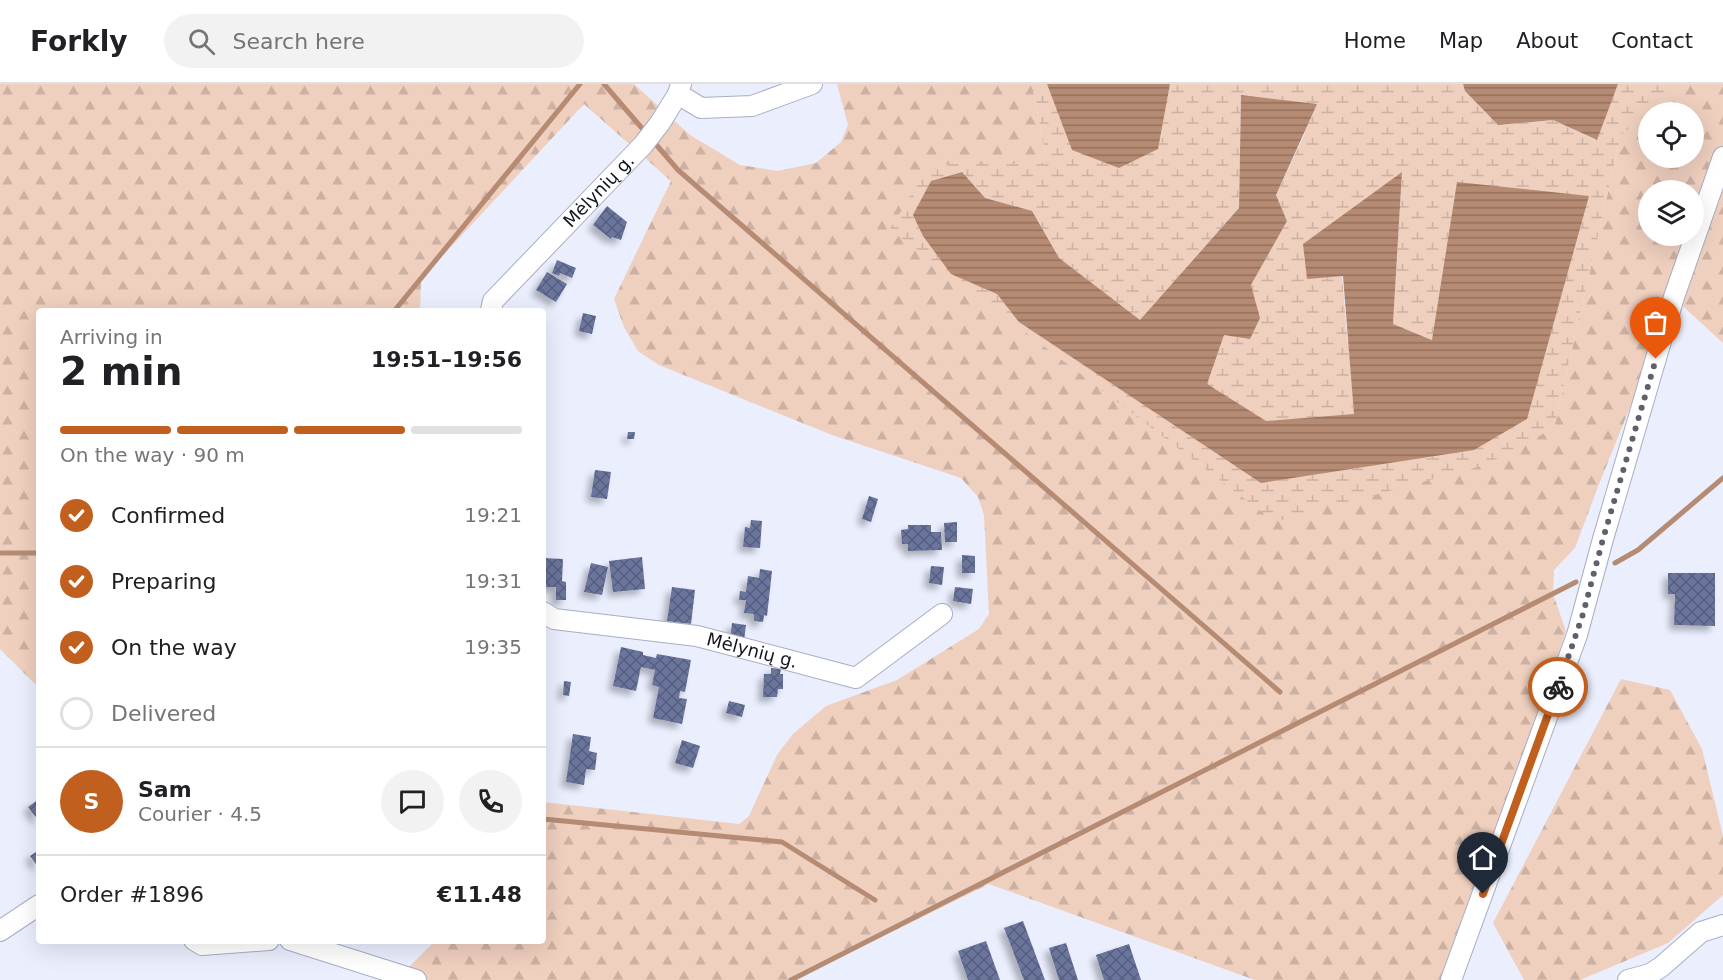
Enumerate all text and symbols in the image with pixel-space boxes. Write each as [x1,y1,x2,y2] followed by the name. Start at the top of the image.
[164,14,584,68] search box
[30,25,128,58] text: Forkly
[185,25,218,58] icon: search
[233,29,365,54] text: Search here
[1344,29,1406,53] text: Home
[1439,29,1483,53] text: Map
[1516,29,1578,53] text: About
[1611,29,1693,53] text: Contact
[1638,102,1704,246] map controls
[1638,102,1704,168] button: locate
[559,150,638,231] street label: Mėlynių g.
[1638,180,1704,246] button: layers
[1630,297,1681,359] pin
[1639,306,1672,339] icon: bag
[60,325,163,349] text: Arriving in
[371,347,522,372] text: 19:51–19:56
[60,349,182,394] text: 2 min
[60,443,245,467] text: On the way · 90 m
[60,499,93,532] icon: check
[111,503,225,528] text: Confirmed
[464,503,522,527] text: 19:21
[60,565,93,598] icon: check
[111,569,217,594] text: Preparing
[464,569,522,593] text: 19:31
[705,628,800,672] street label: Mėlynių g.
[60,631,93,664] icon: check
[111,635,237,660] text: On the way
[464,635,522,659] text: 19:35
[1528,657,1588,717] courier
[1542,671,1575,704] icon: bike
[111,701,216,726] text: Delivered
[381,770,444,833] button: chat
[459,770,522,833] button: phone
[138,777,192,802] text: Sam
[84,789,99,814] text: S
[138,802,262,826] text: Courier · 4.5
[1457,832,1508,894] pin
[1466,841,1499,874] icon: home
[60,882,204,907] text: Order #1896
[437,882,522,907] text: €11.48

